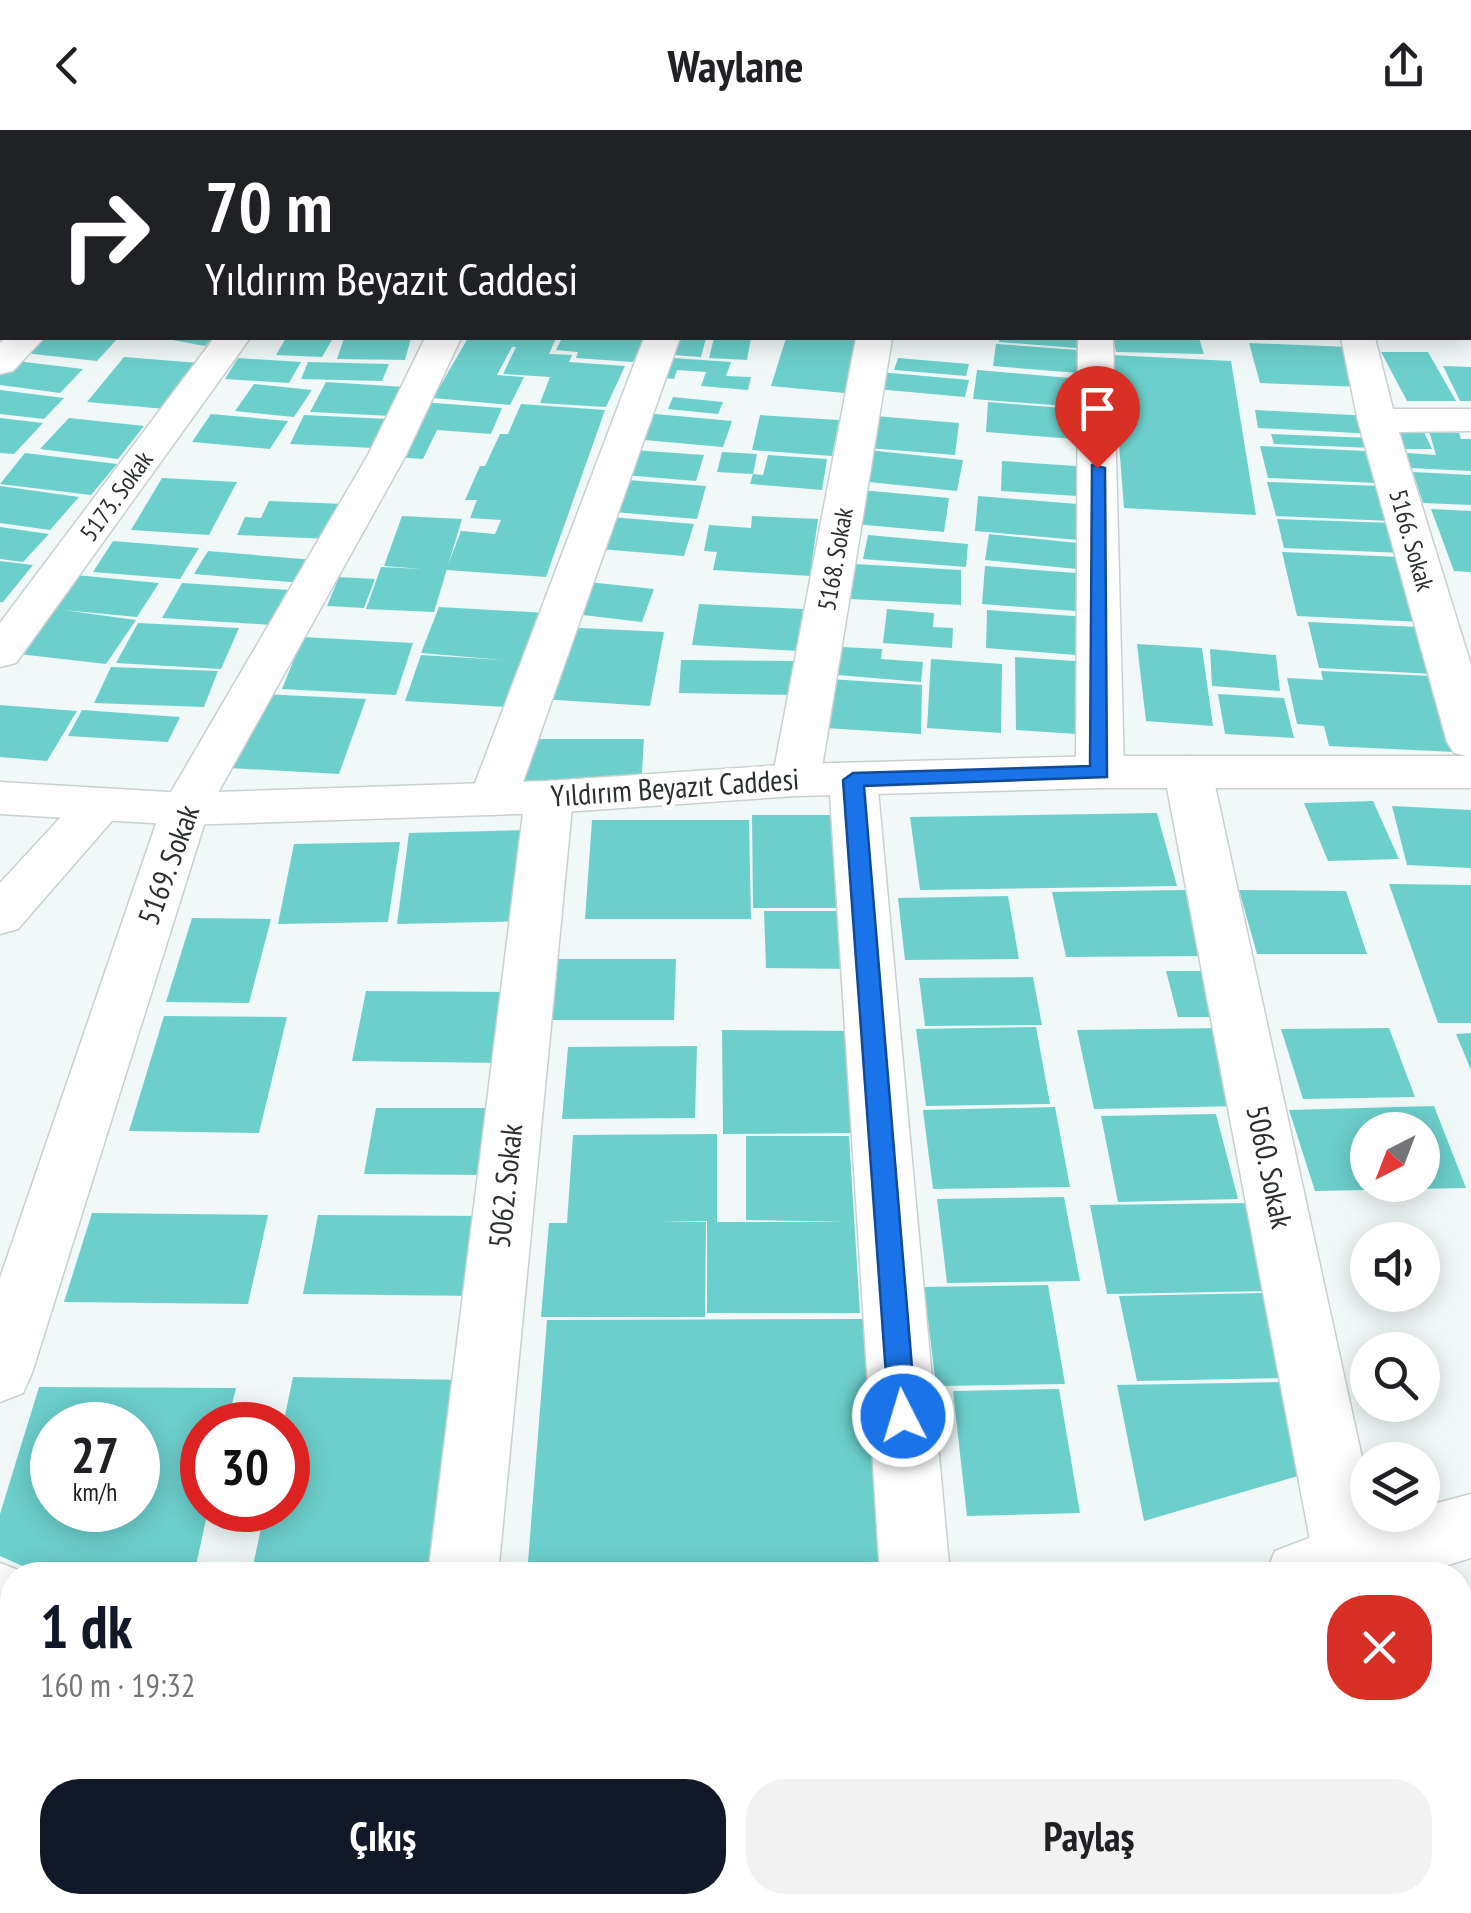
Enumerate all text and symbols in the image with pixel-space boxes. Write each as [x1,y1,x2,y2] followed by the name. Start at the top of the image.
[668,36,804,94] text: Waylane
[40,38,95,93] icon: back
[1376,38,1431,93] icon: share
[205,161,333,251] text: 70 m
[40,170,170,300] icon: right
[205,249,578,307] text: Yıldırım Beyazıt Caddesi
[1055,366,1140,469] pin
[1070,381,1125,436] icon: arrive
[72,444,160,547] street label: 5173. Sokak
[1382,486,1442,595] street label: 5166. Sokak
[810,505,860,613] street label: 5168. Sokak
[549,758,800,815] street label: Yıldırım Beyazıt Caddesi
[128,799,207,930] street label: 5169. Sokak
[1238,1102,1303,1232] street label: 5060. Sokak
[1350,1112,1440,1202] north arrow
[1350,1112,1440,1532] map controls
[479,1121,530,1250] street label: 5062. Sokak
[1350,1222,1440,1312] button: sound
[1350,1332,1440,1422] button: search
[851,1364,955,1468] position arrow
[180,1402,310,1532] speed limit sign: 30
[71,1422,119,1487] text: 27
[1350,1442,1440,1532] button: layers
[73,1476,117,1508] text: km/h
[40,1587,132,1665] text: 1 dk
[1327,1595,1432,1700] button: close
[40,1664,195,1706] text: 160 m · 19:32
[40,1779,726,1894] button: Çıkış
[746,1779,1432,1894] button: Paylaş

